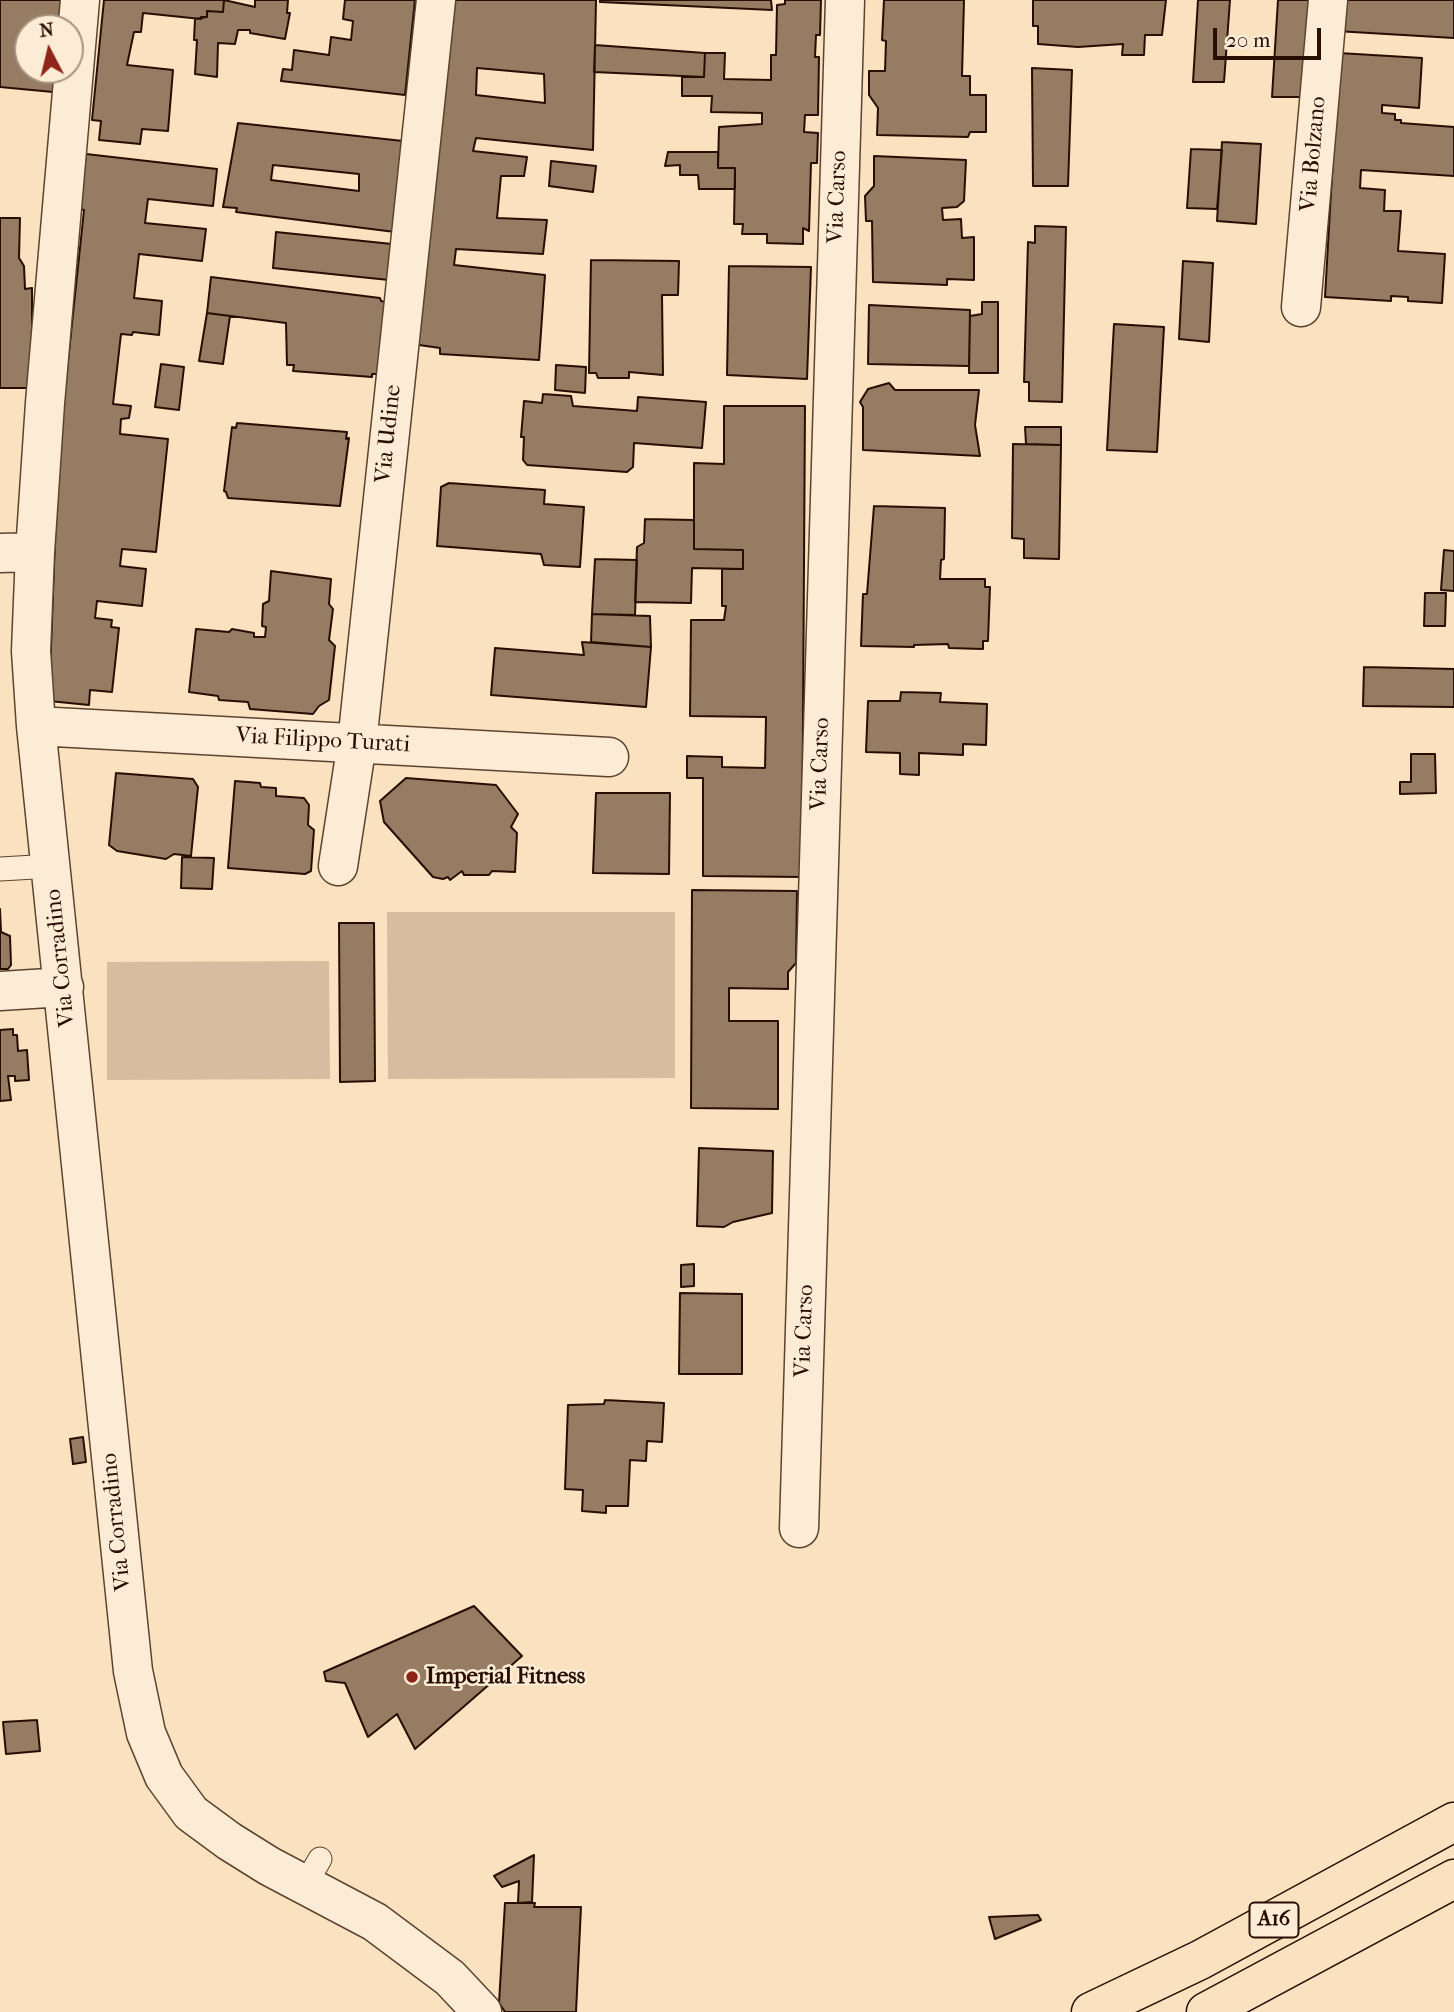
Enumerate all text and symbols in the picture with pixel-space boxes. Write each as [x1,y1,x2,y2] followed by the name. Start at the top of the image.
[14,14,84,84] north arrow
[1216,14,1324,58] scale bar
[38,18,55,42] text: N
[1226,28,1270,52] text: 20 m
[1295,95,1333,213] street label: Via Bolzano
[823,150,853,244] street label: Via Carso
[370,383,408,485] street label: Via Udine
[806,717,836,811] street label: Via Carso
[235,723,411,759] street label: Via Filippo Turati
[40,888,82,1028] street label: Via Corradino
[790,1284,820,1378] street label: Via Carso
[96,1452,138,1592] street label: Via Corradino
[426,1663,585,1691] place label: Imperial Fitness
[404,1669,420,1685] marker: Imperial Fitness
[1250,1902,1298,1938] road number: A16

